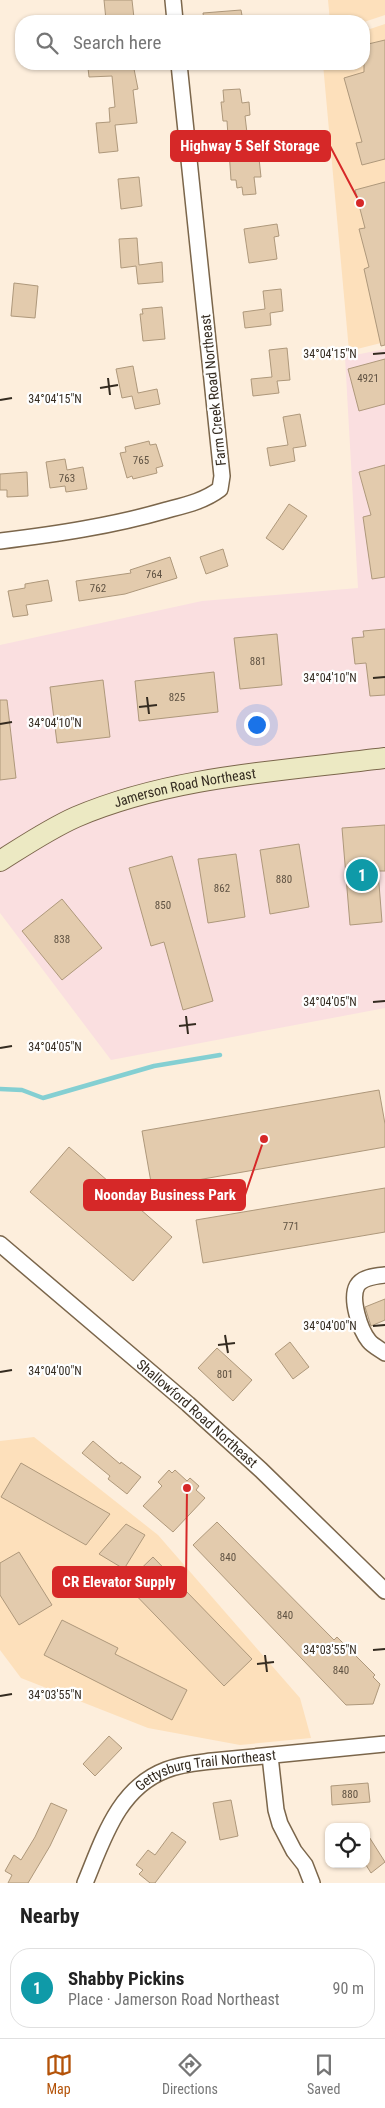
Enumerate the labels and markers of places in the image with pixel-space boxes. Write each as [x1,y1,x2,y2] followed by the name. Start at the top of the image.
[171,131,330,161] callout: Highway 5 Self Storage
[346,856,378,894] pin: 1
[84,1180,245,1210] callout: Noonday Business Park
[53,1567,186,1597] callout: CR Elevator Supply

